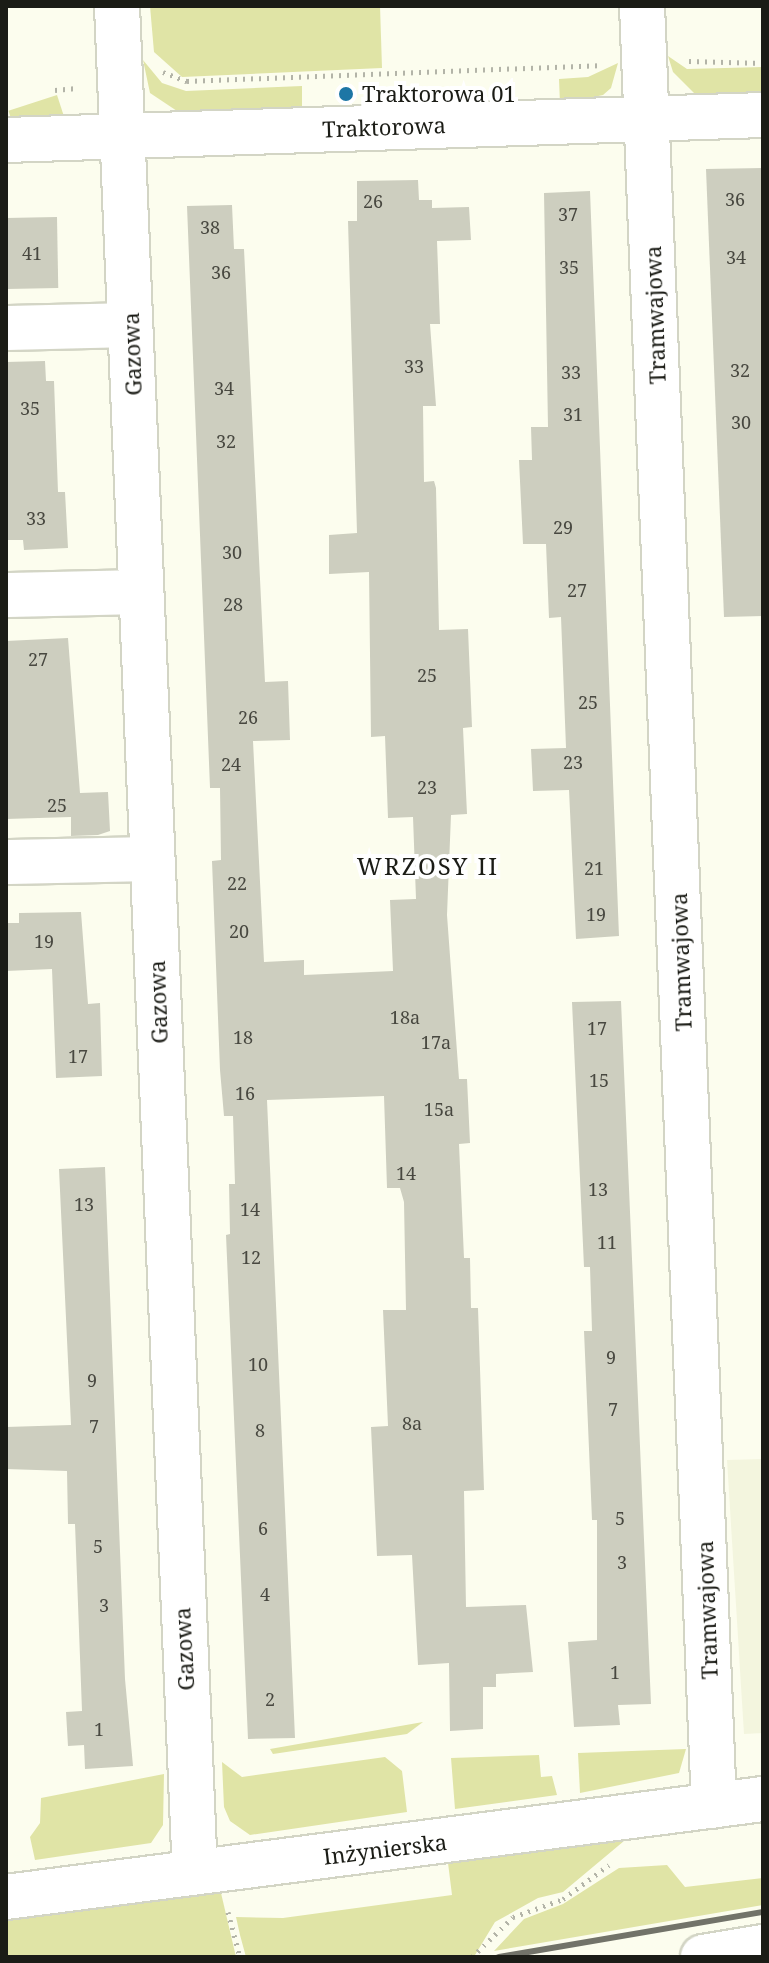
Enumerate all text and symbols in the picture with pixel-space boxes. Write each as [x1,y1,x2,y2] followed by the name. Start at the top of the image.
[362,81,516,107] place label: Traktorowa 01
[337,85,355,103] marker: Traktorowa 01
[322,112,446,142] street label: Traktorowa
[725,188,745,210] house number: 36
[363,190,383,212] house number: 26
[558,203,578,225] house number: 37
[200,216,220,238] house number: 38
[22,242,42,264] house number: 41
[639,245,671,385] street label: Tramwajowa
[726,246,746,268] house number: 34
[559,256,579,278] house number: 35
[211,261,231,283] house number: 36
[117,312,147,396] street label: Gazowa
[404,355,424,377] house number: 33
[730,359,750,381] house number: 32
[561,361,581,383] house number: 33
[214,377,234,399] house number: 34
[20,397,40,419] house number: 35
[563,403,583,425] house number: 31
[731,411,751,433] house number: 30
[216,430,236,452] house number: 32
[26,507,46,529] house number: 33
[553,516,573,538] house number: 29
[222,541,242,563] house number: 30
[567,579,587,601] house number: 27
[223,593,243,615] house number: 28
[28,648,48,670] house number: 27
[417,664,437,686] house number: 25
[578,691,598,713] house number: 25
[238,706,258,728] house number: 26
[563,751,583,773] house number: 23
[221,753,241,775] house number: 24
[417,776,437,798] house number: 23
[47,794,67,816] house number: 25
[357,852,499,880] district label: WRZOSY II
[584,857,604,879] house number: 21
[227,872,247,894] house number: 22
[665,892,697,1032] street label: Tramwajowa
[586,903,606,925] house number: 19
[229,920,249,942] house number: 20
[34,930,54,952] house number: 19
[143,960,173,1044] street label: Gazowa
[390,1006,420,1028] house number: 18a
[587,1017,607,1039] house number: 17
[233,1026,253,1048] house number: 18
[421,1031,451,1053] house number: 17a
[68,1045,88,1067] house number: 17
[589,1069,609,1091] house number: 15
[235,1082,255,1104] house number: 16
[424,1098,454,1120] house number: 15a
[396,1162,416,1184] house number: 14
[588,1178,608,1200] house number: 13
[74,1193,94,1215] house number: 13
[240,1198,260,1220] house number: 14
[597,1231,617,1253] house number: 11
[241,1246,261,1268] house number: 12
[606,1346,616,1368] house number: 9
[248,1353,268,1375] house number: 10
[87,1369,97,1391] house number: 9
[608,1398,618,1420] house number: 7
[402,1412,422,1434] house number: 8a
[89,1415,99,1437] house number: 7
[255,1419,265,1441] house number: 8
[615,1507,625,1529] house number: 5
[258,1517,268,1539] house number: 6
[93,1535,103,1557] house number: 5
[691,1540,723,1680] street label: Tramwajowa
[617,1551,627,1573] house number: 3
[260,1583,270,1605] house number: 4
[99,1594,109,1616] house number: 3
[169,1607,199,1691] street label: Gazowa
[610,1661,620,1683] house number: 1
[265,1688,275,1710] house number: 2
[94,1718,104,1740] house number: 1
[322,1828,448,1870] street label: Inżynierska

